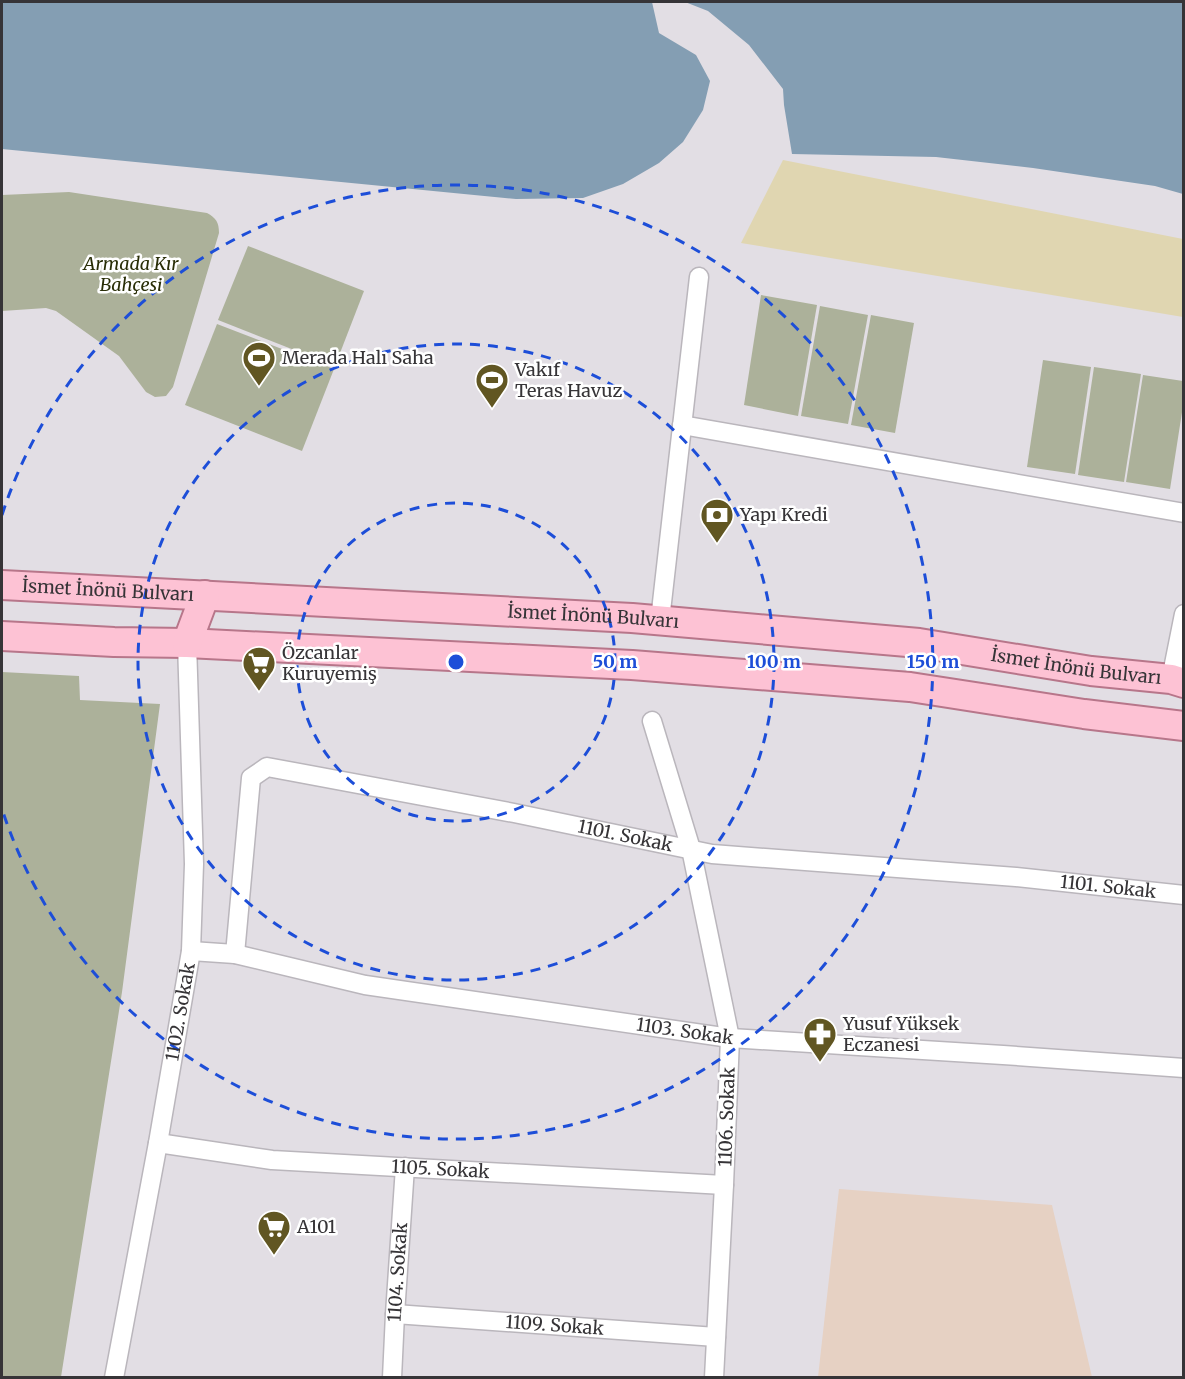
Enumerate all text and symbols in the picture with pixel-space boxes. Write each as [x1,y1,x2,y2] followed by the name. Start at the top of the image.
[82,252,179,296] park label: Armada Kır Bahçesi
[241,340,277,387] sports icon: Merada Halı Saha
[282,346,434,369] place label: Merada Halı Saha
[514,358,622,402] place label: Vakıf Teras Havuz
[474,362,510,409] sports icon: Vakıf Teras Havuz
[699,497,735,544] bank icon: Yapı Kredi
[739,503,828,526] place label: Yapı Kredi
[21,574,195,606] street label: İsmet İnönü Bulvarı
[507,599,680,633] street label: İsmet İnönü Bulvarı
[282,641,377,685] place label: Özcanlar Kuruyemiş
[989,643,1163,689] street label: İsmet İnönü Bulvarı
[241,645,277,692] supermarket icon: Özcanlar Kuruyemiş
[593,650,637,673] text: 50 m
[747,650,801,673] text: 100 m
[907,650,959,673] text: 150 m
[446,652,466,672] centre of rings
[576,815,676,857] street label: 1101. Sokak
[1059,870,1158,903] street label: 1101. Sokak
[160,960,200,1063] street label: 1102. Sokak
[842,1012,960,1056] place label: Yusuf Yüksek Eczanesi
[635,1013,736,1049] street label: 1103. Sokak
[802,1016,838,1063] pharmacy icon: Yusuf Yüksek Eczanesi
[713,1066,740,1167] street label: 1106. Sokak
[391,1155,491,1183] street label: 1105. Sokak
[256,1209,292,1256] supermarket icon: A101
[296,1215,336,1238] place label: A101
[383,1221,412,1322] street label: 1104. Sokak
[505,1310,605,1340] street label: 1109. Sokak

